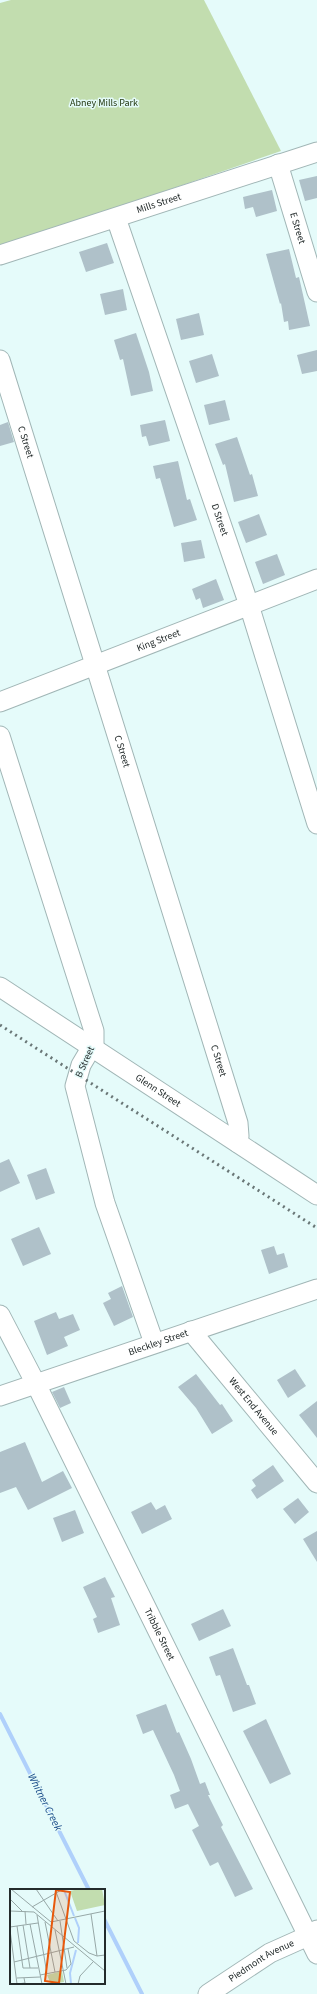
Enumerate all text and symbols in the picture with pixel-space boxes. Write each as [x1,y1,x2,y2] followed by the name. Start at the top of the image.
[70,96,138,110] park label: Abney Mills Park
[135,189,184,217] street label: Mills Street
[286,211,309,246] street label: E Street
[14,424,37,460] street label: C Street
[208,502,232,538] street label: D Street
[135,625,183,655] street label: King Street
[111,734,134,770] street label: C Street
[207,1043,230,1079] street label: C Street
[72,1044,98,1080] street label: B Street
[133,1071,184,1111] street label: Glenn Street
[126,1326,191,1359] street label: Bleckley Street
[225,1374,282,1438] street label: West End Avenue
[141,1606,178,1663] street label: Tribble Street
[24,1771,66,1834] water label: Whitner Creek
[10,1889,105,1984] inset map
[226,1936,296,1986] street label: Piedmont Avenue

